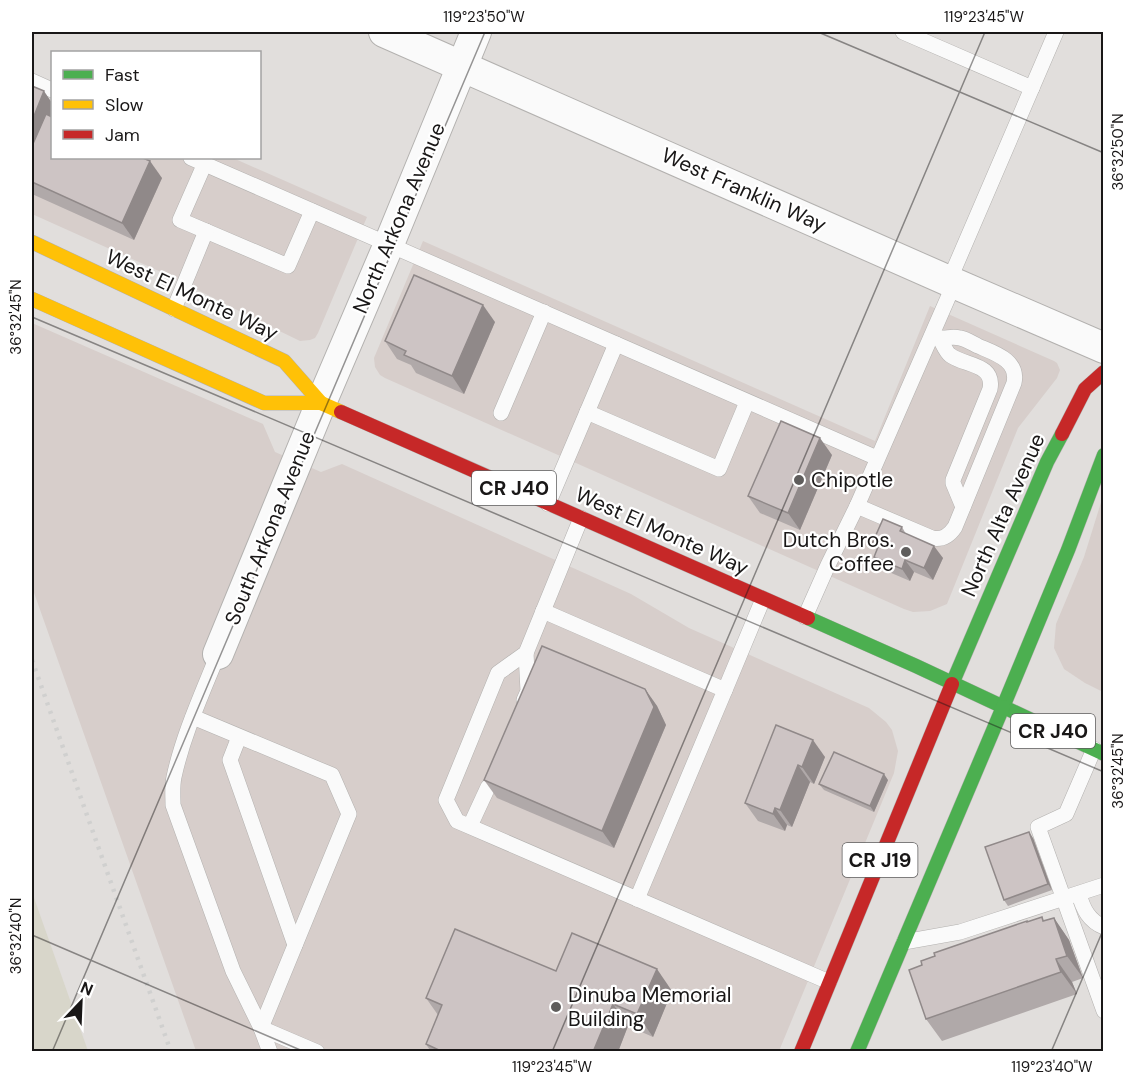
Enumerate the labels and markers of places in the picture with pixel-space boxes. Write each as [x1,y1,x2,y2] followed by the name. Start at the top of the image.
[811,466,893,494] place label: Chipotle
[792,473,806,487] marker: Chipotle
[783,526,894,578] place label: Dutch Bros. Coffee
[899,545,913,559] marker: Dutch Bros. Coffee
[568,981,731,1033] place label: Dinuba Memorial Building
[549,1000,563,1014] marker: Dinuba Memorial Building

